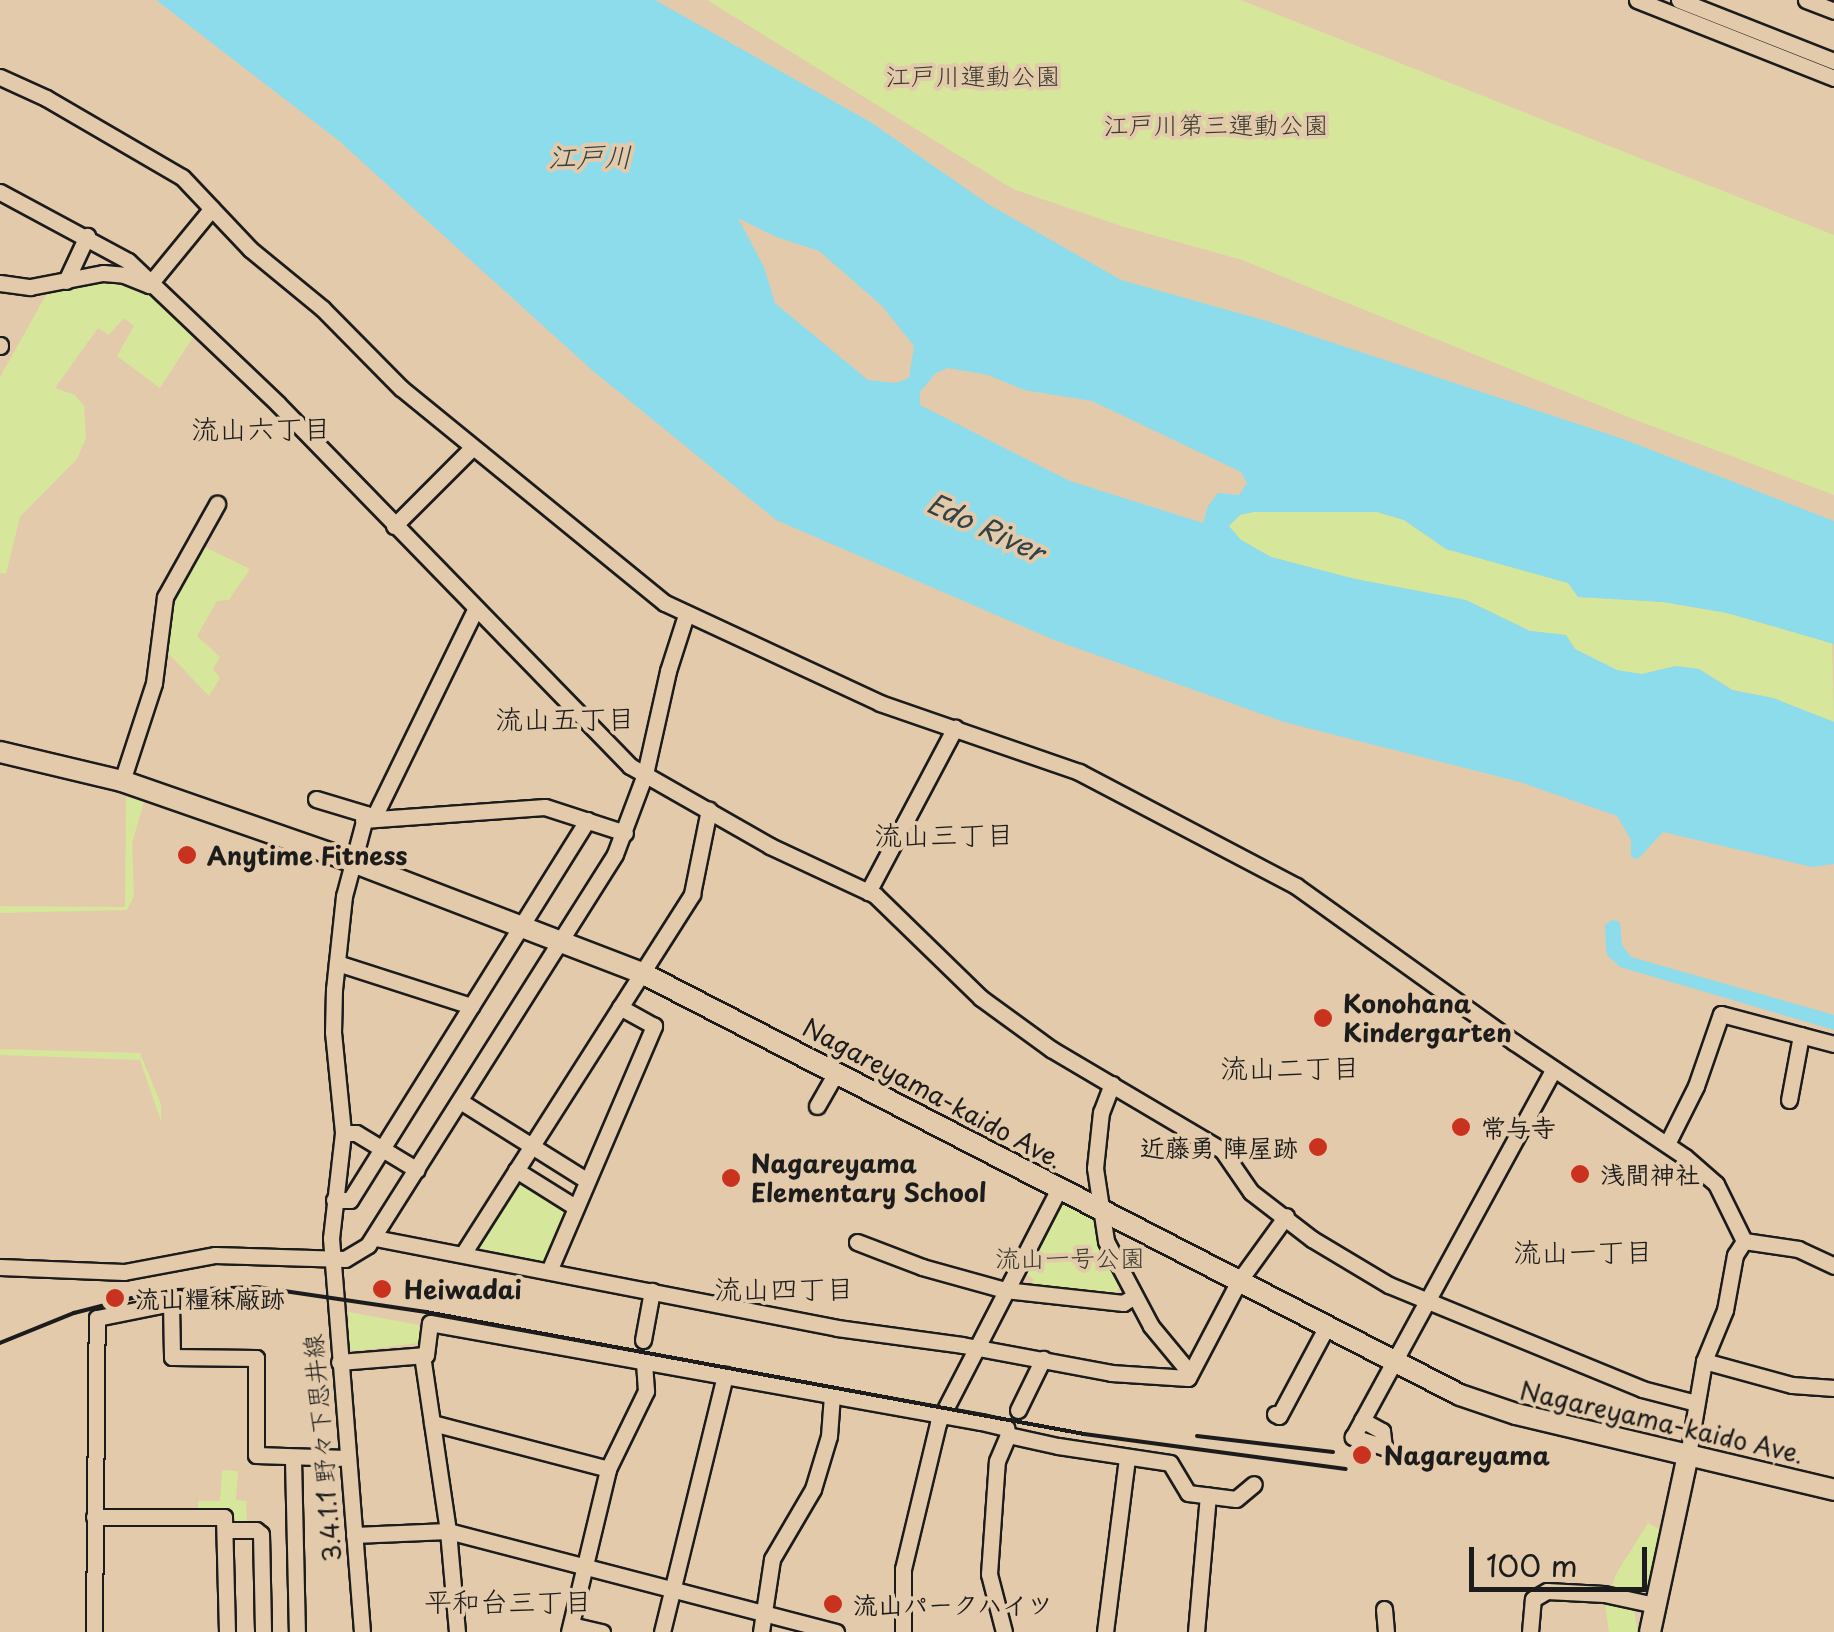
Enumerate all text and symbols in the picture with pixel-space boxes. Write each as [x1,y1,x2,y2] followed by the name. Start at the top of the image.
[886,60,1060,90] park label: 江戸川運動公園
[1104,109,1328,139] park label: 江戸川第三運動公園
[548,139,632,173] water label: 江戸川
[191,411,331,445] district label: 流山六丁目
[922,485,1050,569] water label: Edo River
[495,701,635,735] district label: 流山五丁目
[874,817,1014,851] district label: 流山三丁目
[207,840,408,870] place label: Anytime Fitness
[176,844,198,866] marker: Anytime Fitness
[1343,989,1512,1048] place label: Konohana Kindergarten
[1312,1007,1334,1029] marker: Konohana Kindergarten
[797,1011,1069,1175] street label: Nagareyama-kaido Ave.
[1220,1050,1360,1084] district label: 流山二丁目
[1481,1112,1556,1142] place label: 常与寺
[1450,1116,1472,1138] marker: 常与寺
[1140,1132,1298,1162] place label: 近藤勇 陣屋跡
[1307,1136,1329,1158] marker: 近藤勇 陣屋跡
[751,1149,987,1208] place label: Nagareyama Elementary School
[1600,1159,1700,1189] place label: 浅間神社
[1569,1163,1591,1185] marker: 浅間神社
[720,1167,742,1189] marker: Nagareyama Elementary School
[1513,1234,1653,1268] district label: 流山一丁目
[995,1242,1145,1272] park label: 流山一号公園
[714,1271,854,1305] district label: 流山四丁目
[404,1274,522,1304] place label: Heiwadai
[369,1276,395,1302] marker: Heiwadai
[135,1283,285,1313] place label: 流山糧秣廠跡
[104,1287,126,1309] marker: 流山糧秣廠跡
[297,1333,347,1563] street label: 3.4.1.1 野々下思井線
[1517,1375,1807,1469] street label: Nagareyama-kaido Ave.
[1384,1440,1550,1470] place label: Nagareyama
[1349,1442,1375,1468] marker: Nagareyama
[1474,1527,1652,1589] scale bar
[1486,1542,1578,1587] text: 100 m
[424,1584,592,1618] district label: 平和台三丁目
[853,1589,1053,1619] place label: 流山パークハイツ
[822,1593,844,1615] marker: 流山パークハイツ

